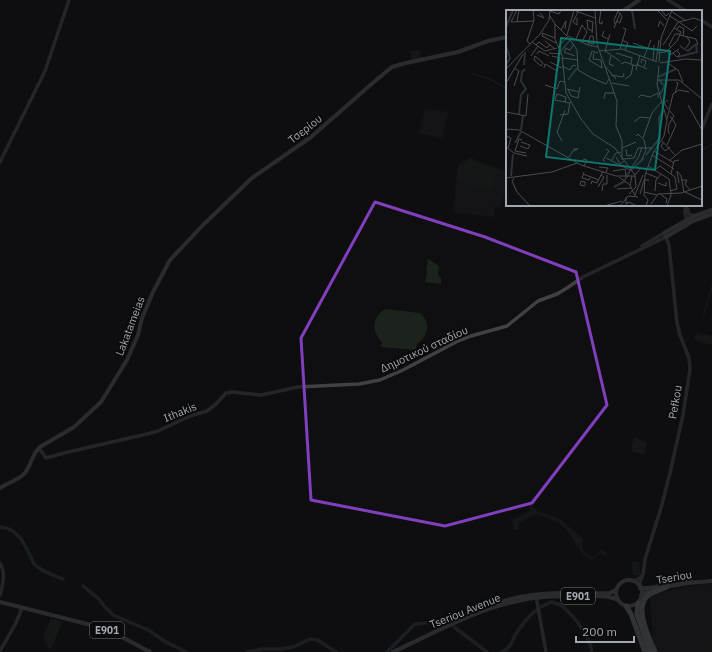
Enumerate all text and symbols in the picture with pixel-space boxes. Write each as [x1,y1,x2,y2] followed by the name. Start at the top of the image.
[506,10,702,206] inset map
[285,111,325,147] street label: Τσερίου
[112,294,148,358] street label: Lakatameias
[378,323,470,375] street label: Δημοτικού σταδίου
[665,384,685,420] street label: Pefkou
[161,399,199,425] street label: Ithakis
[655,567,693,587] street label: Tseriou
[561,588,595,604] road number: E901
[427,590,503,632] street label: Tseriou Avenue
[576,618,634,644] scale bar
[90,622,124,638] road number: E901
[582,624,617,639] text: 200 m

